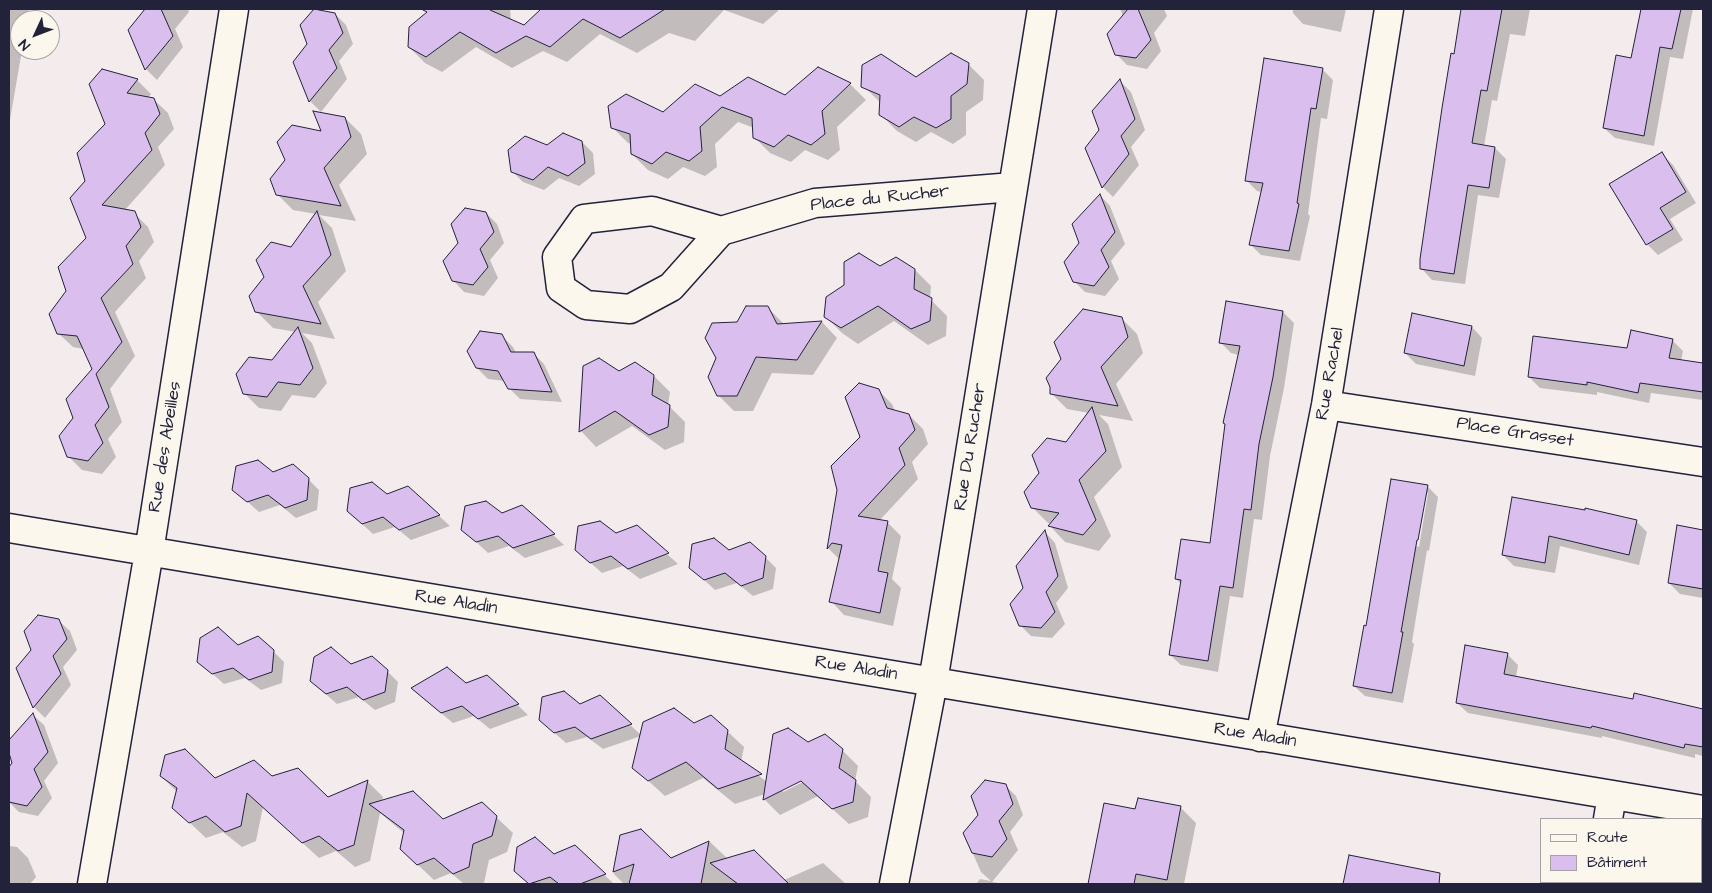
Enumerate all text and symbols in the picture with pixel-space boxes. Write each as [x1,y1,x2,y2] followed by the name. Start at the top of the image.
[10,10,60,60] north arrow
[14,35,35,55] text: N
[810,181,950,217] street label: Place du Rucher
[1312,326,1350,422] street label: Rue Rachel
[145,380,187,514] street label: Rue des Abeilles
[950,382,992,512] street label: Rue Du Rucher
[1455,413,1575,453] street label: Place Grasset
[413,586,499,620] street label: Rue Aladin
[813,652,899,686] street label: Rue Aladin
[1212,719,1298,753] street label: Rue Aladin
[1540,818,1702,883] legend
[1587,827,1628,848] text: Route
[1587,852,1647,873] text: Bâtiment

